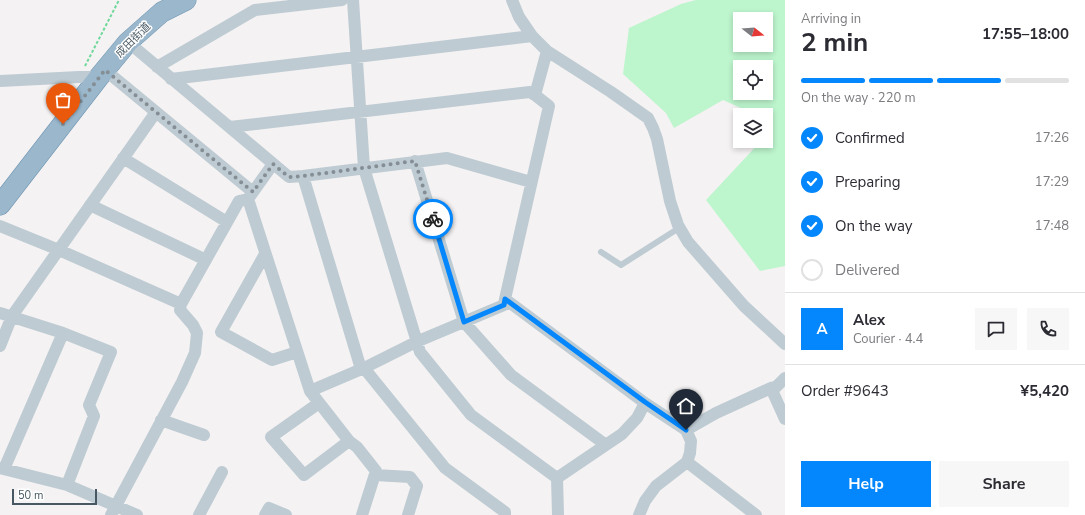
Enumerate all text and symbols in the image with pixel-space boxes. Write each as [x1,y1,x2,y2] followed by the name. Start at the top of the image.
[801,10,861,28] text: Arriving in
[733,12,773,52] north arrow
[733,12,773,148] map controls
[112,19,154,61] street label: 成田街道
[982,24,1069,44] text: 17:55–18:00
[801,25,868,60] text: 2 min
[733,60,773,100] button: locate
[46,83,80,124] pin
[52,89,74,111] icon: bag
[801,89,916,107] text: On the way · 220 m
[733,108,773,148] button: layers
[801,127,823,149] icon: check
[835,128,905,148] text: Confirmed
[1035,129,1069,147] text: 17:26
[801,171,823,193] icon: check
[835,172,900,192] text: Preparing
[1035,173,1069,191] text: 17:29
[413,199,453,239] courier
[422,208,444,230] icon: bike
[801,215,823,237] icon: check
[835,216,913,236] text: On the way
[1035,217,1069,235] text: 17:48
[835,260,900,280] text: Delivered
[975,308,1017,350] button: chat
[1027,308,1069,350] button: phone
[853,310,885,330] text: Alex
[816,319,828,339] text: A
[853,330,923,348] text: Courier · 4.4
[801,381,889,401] text: Order #9643
[1020,381,1069,401] text: ¥5,420
[669,389,703,430] pin
[675,395,697,417] icon: home
[801,461,931,507] button: Help
[939,461,1069,507] button: Share
[12,487,97,506] scale bar
[18,488,43,503] text: 50 m

